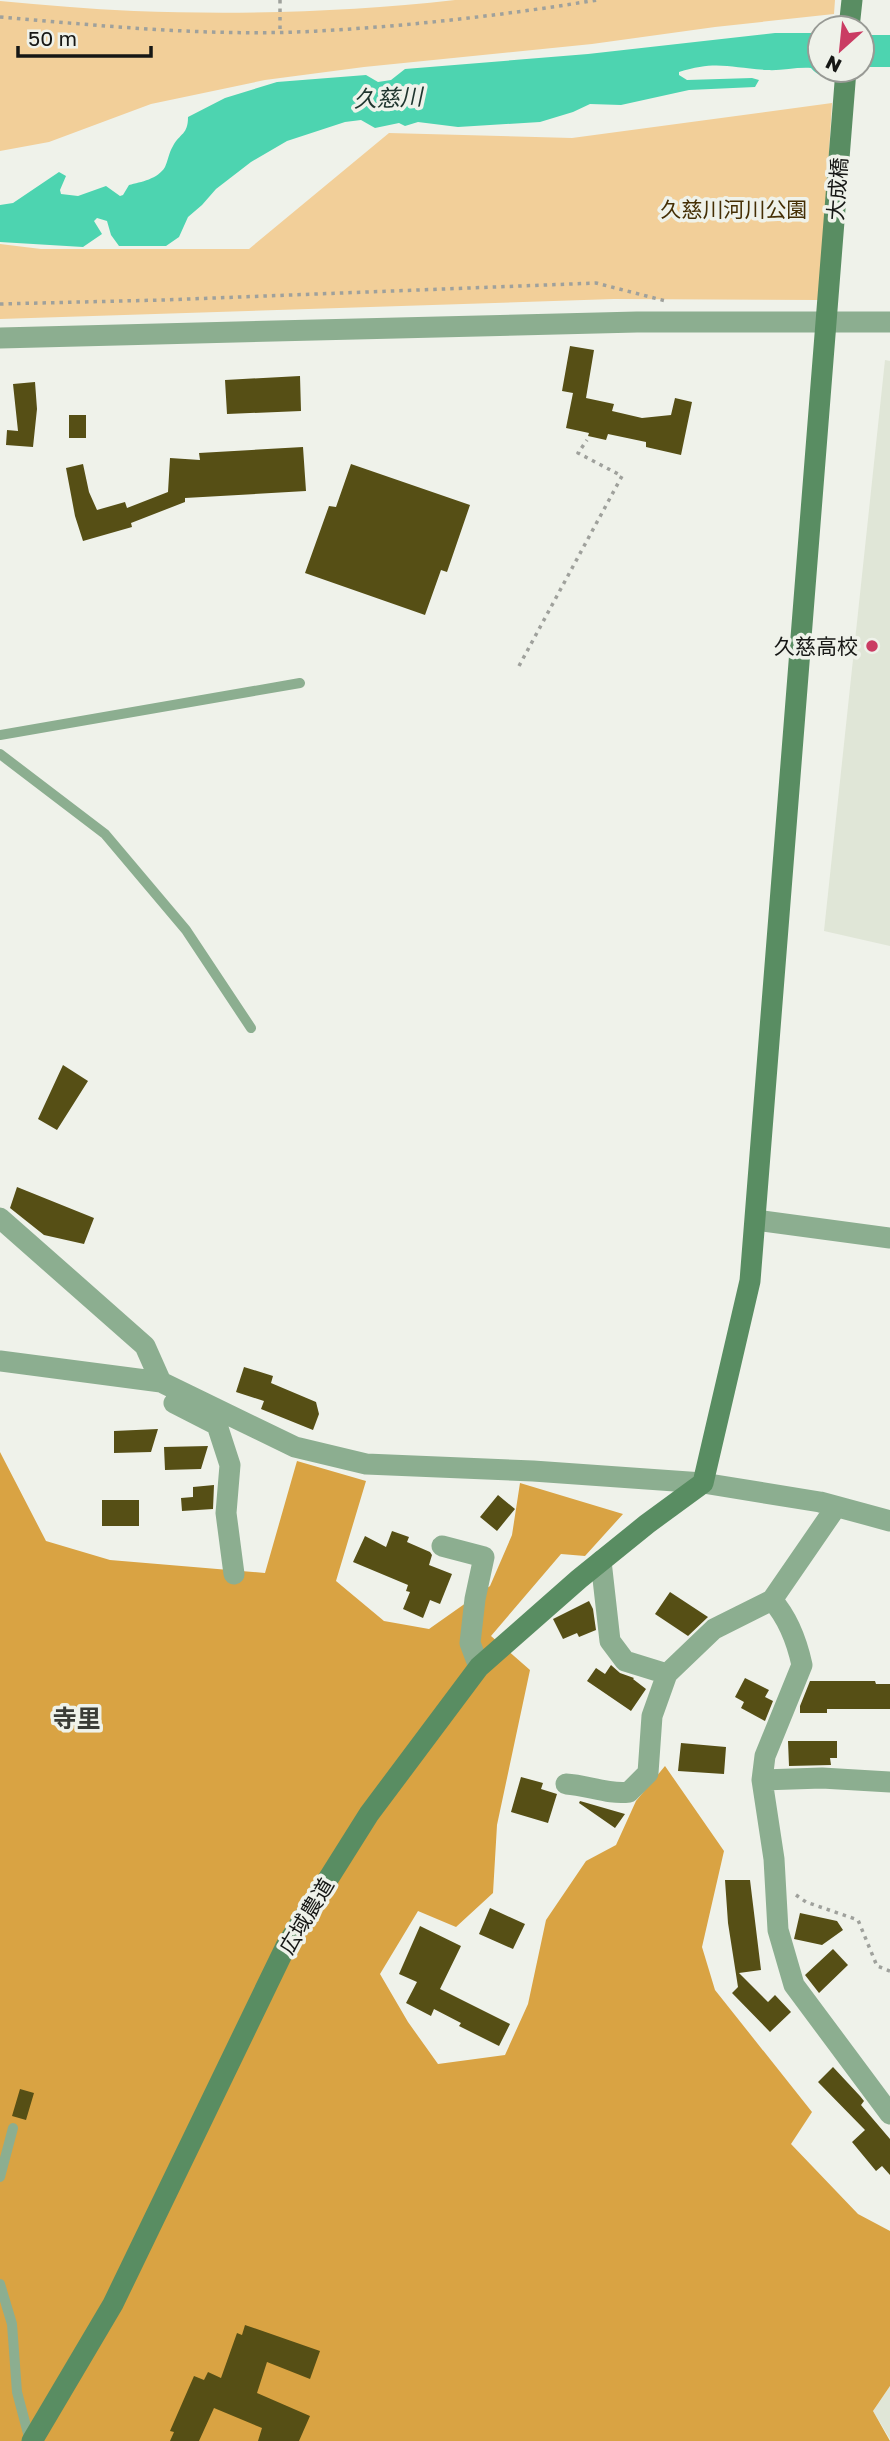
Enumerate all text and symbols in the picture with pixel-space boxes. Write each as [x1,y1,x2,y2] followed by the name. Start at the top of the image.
[18,14,150,58] scale bar
[806,14,876,84] north arrow
[28,25,77,51] text: 50 m
[821,51,845,78] text: N
[353,82,426,112] water label: 久慈川
[822,157,852,221] street label: 大成橋
[661,196,808,222] park label: 久慈川河川公園
[774,633,858,659] place label: 久慈高校
[864,638,880,654] marker: 久慈高校
[53,1703,101,1732] district label: 寺里
[273,1873,339,1959] street label: 広域農道

